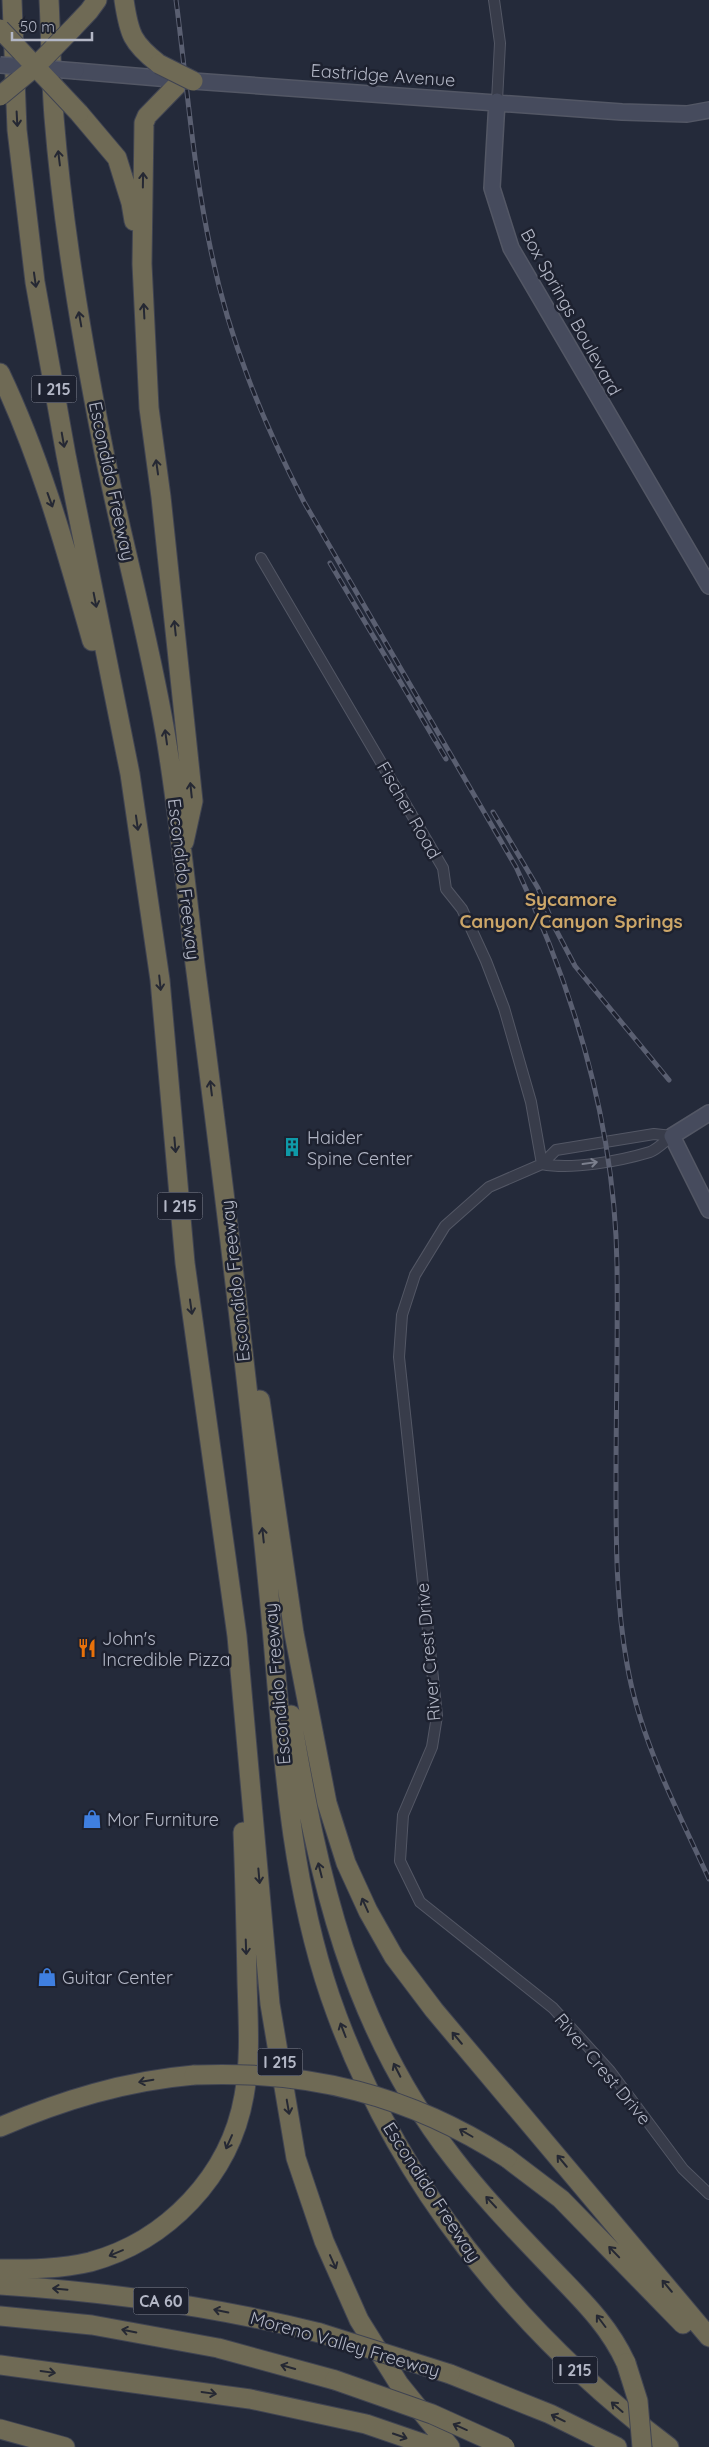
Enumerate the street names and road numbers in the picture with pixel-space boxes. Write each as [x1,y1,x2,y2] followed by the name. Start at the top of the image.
[310,58,456,92] street label: Eastridge Avenue
[516,225,626,399] street label: Box Springs Boulevard
[32,376,76,402] road number: I 215
[84,399,140,563] street label: Escondido Freeway
[372,757,446,863] street label: Fischer Road
[163,797,205,961] street label: Escondido Freeway
[158,1192,202,1220] road number: I 215
[215,1199,255,1363] street label: Escondido Freeway
[411,1582,445,1722] street label: River Crest Drive
[258,1602,296,1766] street label: Escondido Freeway
[550,2009,656,2129] street label: River Crest Drive
[258,2048,302,2076] road number: I 215
[378,2118,486,2266] street label: Escondido Freeway
[134,2288,188,2314] road number: CA 60
[247,2306,443,2382] street label: Moreno Valley Freeway
[552,2356,598,2384] road number: I 215

